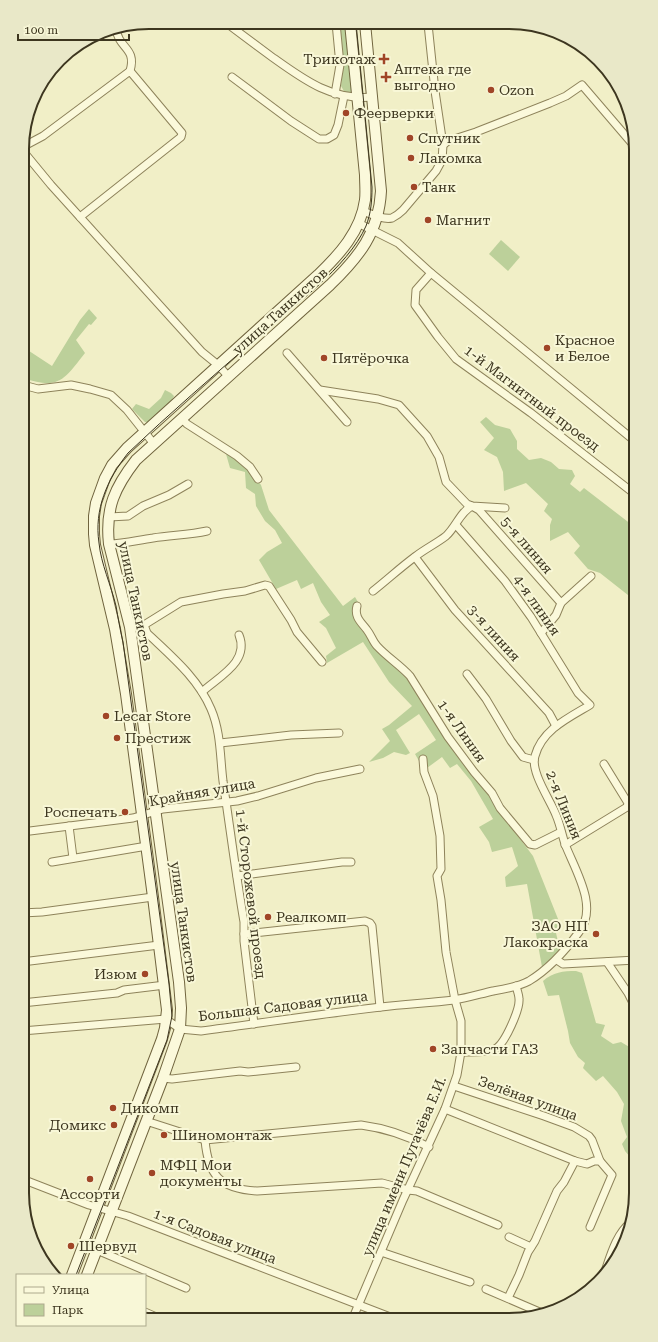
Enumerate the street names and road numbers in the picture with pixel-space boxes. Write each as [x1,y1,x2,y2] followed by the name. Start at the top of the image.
[229,264,331,358] street label: улица Танкистов
[461,342,603,454] street label: 1-й Магнитный проезд
[498,513,556,577] street label: 5-я линия
[116,540,156,662] street label: улица Танкистов
[510,572,564,638] street label: 4-я линия
[464,601,524,665] street label: 3-я линия
[435,697,489,765] street label: 1-я Линия
[543,768,585,842] street label: 2-я Линия
[148,775,257,809] street label: Крайняя улица
[233,808,269,980] street label: 1-й Сторожевой проезд
[168,861,200,983] street label: улица Танкистов
[197,988,369,1024] street label: Большая Садовая улица
[476,1073,580,1124] street label: Зелёная улица
[359,1074,449,1258] street label: улица имени Пугачёва Е.И.
[151,1205,279,1267] street label: 1-я Садовая улица

